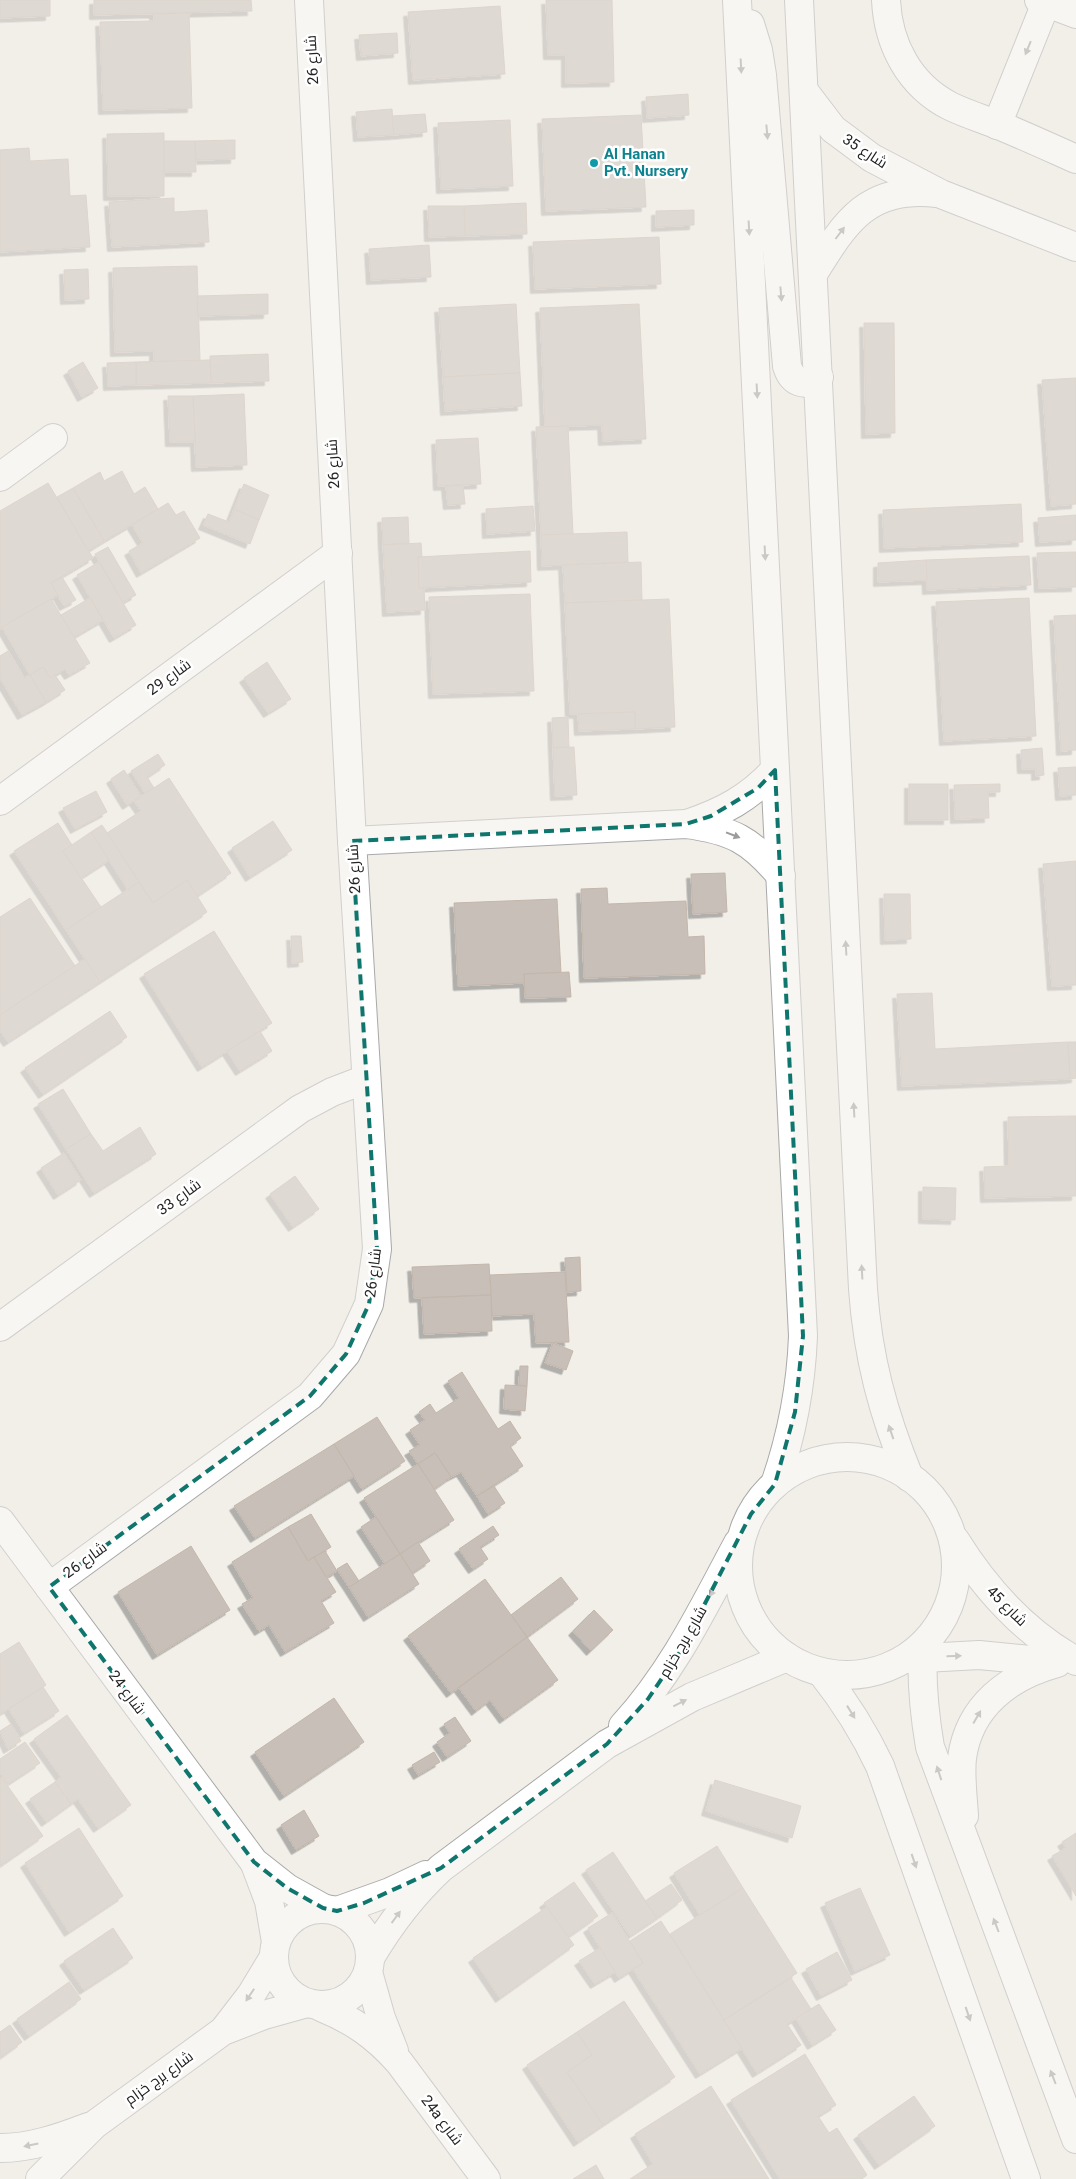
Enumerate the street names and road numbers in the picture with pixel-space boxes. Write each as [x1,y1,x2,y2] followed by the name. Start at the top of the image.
[302,35,324,85] street label: شارع 26
[838,130,891,174] street label: شارع 35
[323,439,345,489] street label: شارع 26
[144,655,196,700] street label: شارع 29
[344,844,366,894] street label: شارع 26
[154,1175,206,1220] street label: شارع 33
[361,1247,387,1299] street label: شارع 26
[60,1538,112,1583] street label: شارع 26
[982,1582,1031,1631] street label: شارع 45
[655,1603,713,1682] street label: شارع برج خزام
[103,1667,149,1718] street label: شارع 24
[121,2047,198,2110] street label: شارع برج خزام
[416,2091,467,2150] street label: 24a شارع

